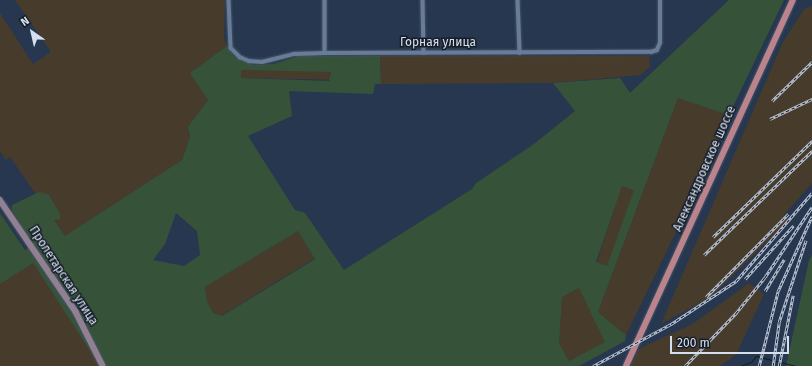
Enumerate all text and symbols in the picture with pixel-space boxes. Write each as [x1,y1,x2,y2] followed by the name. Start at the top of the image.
[12,12,52,52] north arrow
[18,14,32,29] text: N
[400,36,476,50] street label: Горная улица
[671,104,739,234] street label: Александровское шоссе
[26,224,100,328] street label: Пролетарская улица
[672,328,791,354] scale bar
[677,336,710,350] text: 200 m

